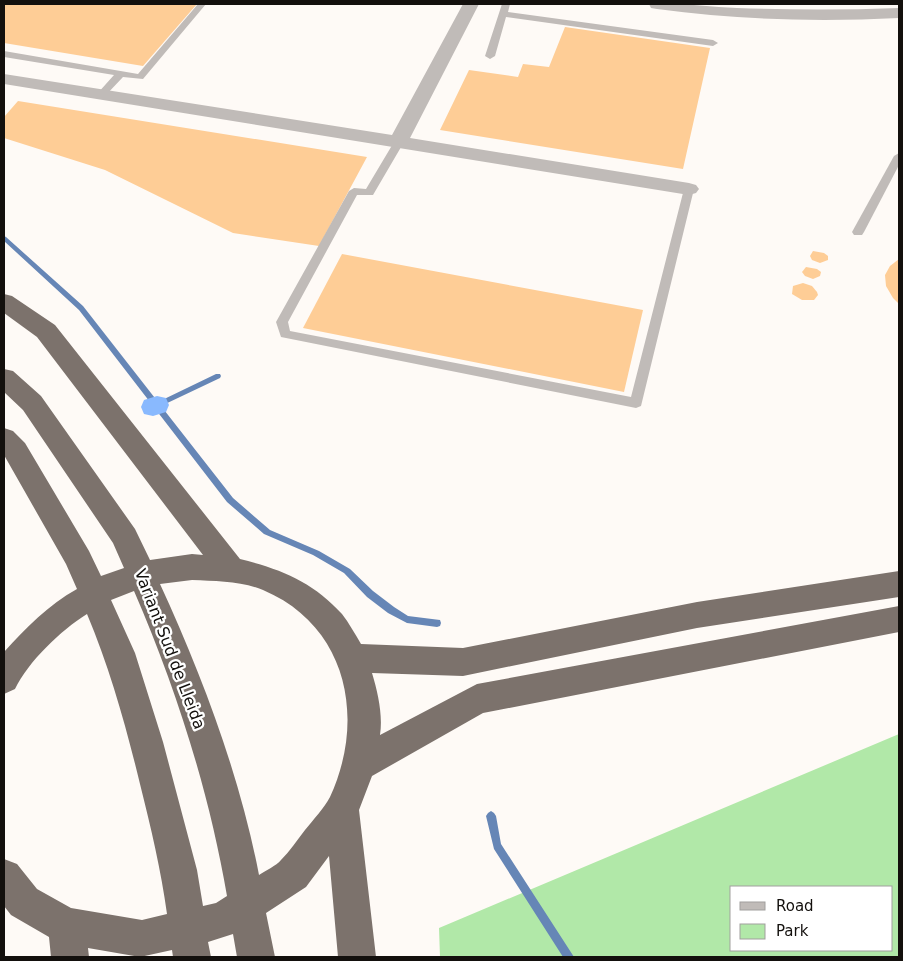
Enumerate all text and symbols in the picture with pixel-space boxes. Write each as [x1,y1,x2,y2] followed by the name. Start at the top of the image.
[131,566,209,732] street label: Variant Sud de Lleida
[730,886,893,951] legend
[776,897,814,915] text: Road
[776,922,809,940] text: Park

